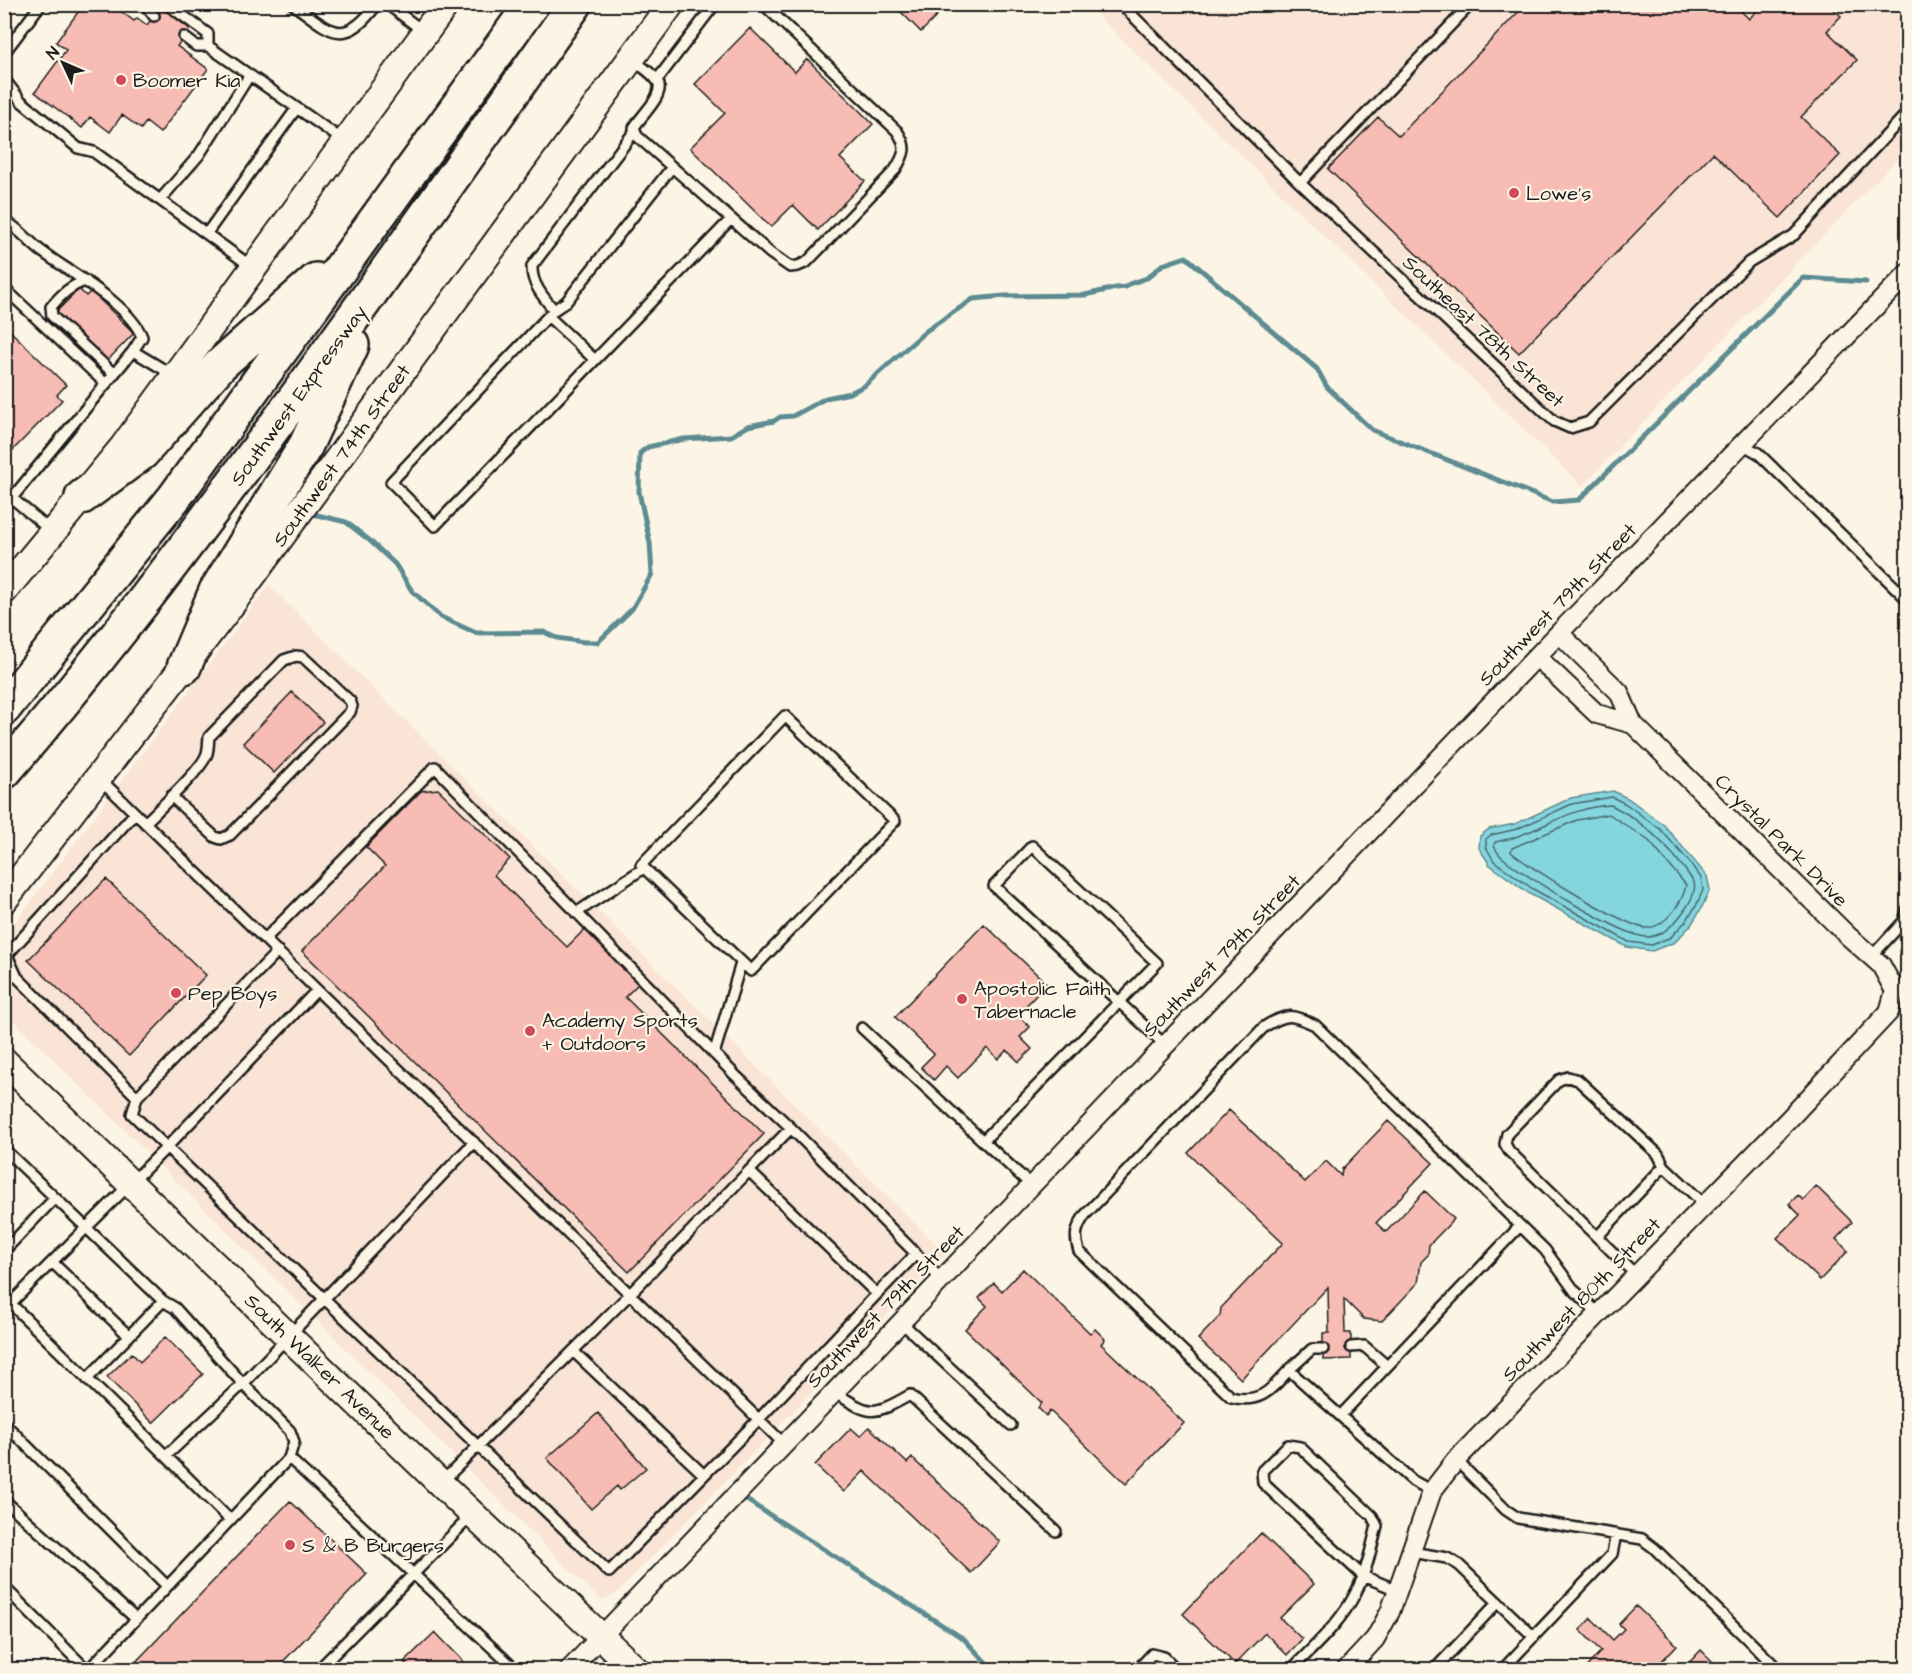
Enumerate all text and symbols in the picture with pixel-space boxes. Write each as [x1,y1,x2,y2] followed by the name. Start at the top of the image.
[33,33,93,93] north arrow
[42,42,64,65] text: N
[133,67,240,95] place label: Boomer Kia
[114,73,128,87] marker: Boomer Kia
[1526,180,1591,208] place label: Lowe's
[1507,186,1521,200] marker: Lowe's
[1396,249,1571,414] street label: Southeast 78th Street
[224,300,375,492] street label: Southwest Expressway
[266,359,417,552] street label: Southwest 74th Street
[1472,517,1643,692] street label: Southwest 79th Street
[1708,768,1854,914] street label: Crystal Park Drive
[1136,868,1307,1043] street label: Southwest 79th Street
[974,975,1111,1026] place label: Apostolic Faith Tabernacle
[188,980,277,1009] place label: Pep Boys
[169,986,183,1000] marker: Pep Boys
[955,992,969,1006] marker: Apostolic Faith Tabernacle
[542,1007,698,1058] place label: Academy Sports + Outdoors
[523,1024,537,1038] marker: Academy Sports + Outdoors
[1496,1211,1668,1388] street label: Southwest 80th Street
[800,1219,971,1394] street label: Southwest 79th Street
[238,1287,401,1446] street label: South Walker Avenue
[302,1532,444,1561] place label: S & B Burgers
[283,1538,297,1552] marker: S & B Burgers

